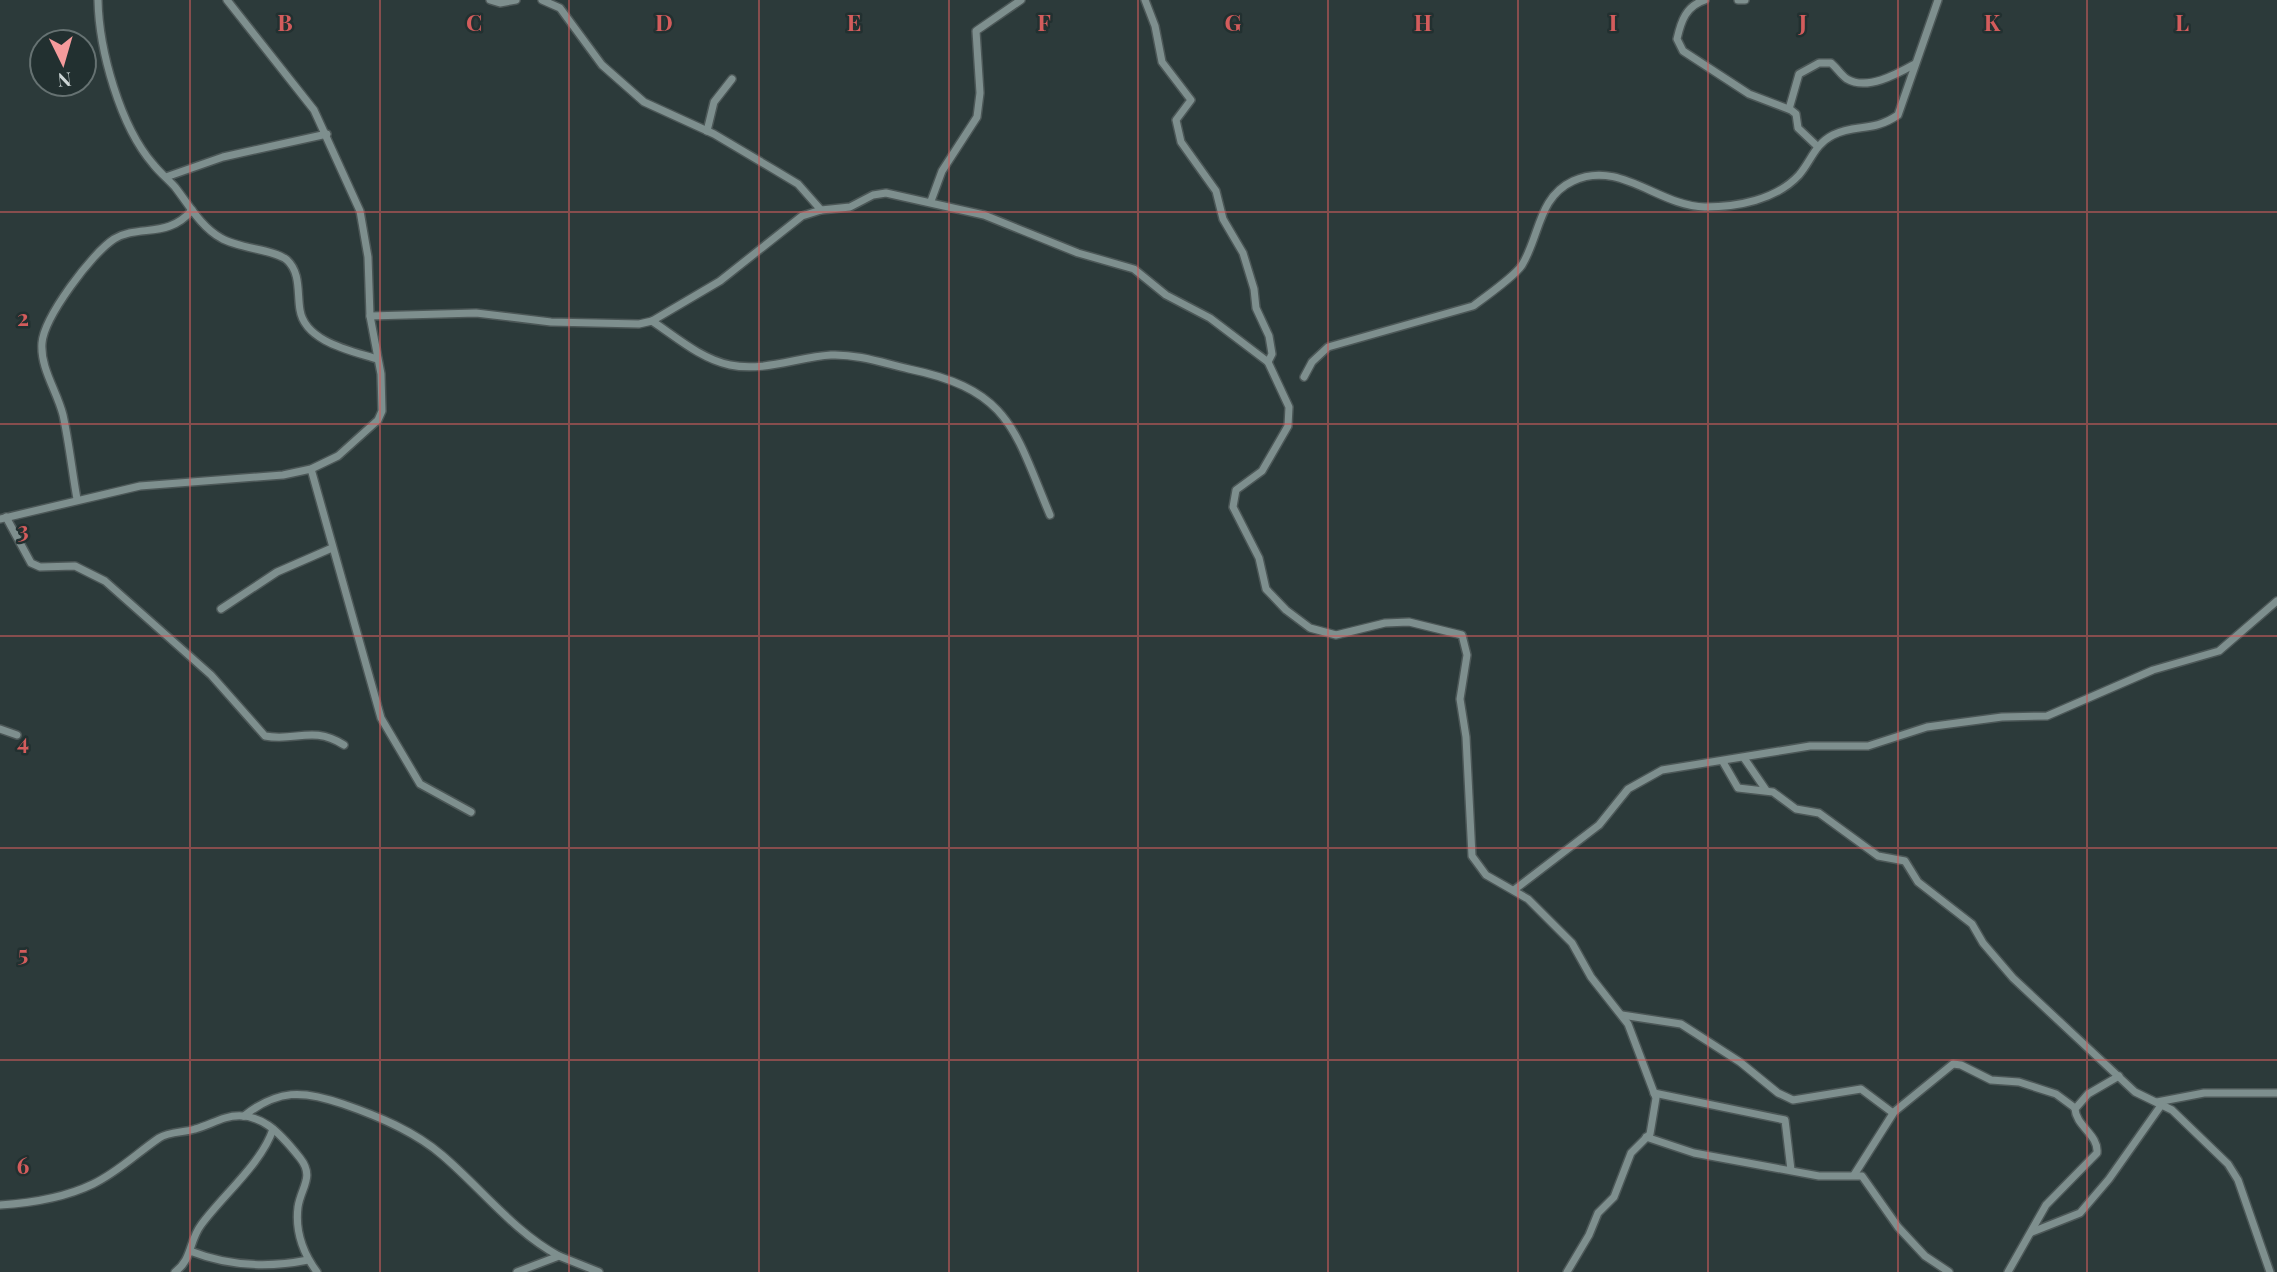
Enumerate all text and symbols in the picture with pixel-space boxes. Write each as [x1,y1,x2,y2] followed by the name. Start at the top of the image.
[277,6,293,37] text: B
[466,6,482,37] text: C
[655,6,673,37] text: D
[847,6,861,37] text: E
[1037,6,1051,37] text: F
[1225,6,1242,37] text: G
[1414,6,1432,37] text: H
[1609,6,1617,37] text: I
[1798,6,1807,37] text: J
[1984,6,2001,37] text: K
[2175,6,2189,37] text: L
[28,28,98,98] north arrow
[56,67,73,95] text: N
[17,301,29,332] text: 2
[17,513,29,544] text: 3
[17,725,29,756] text: 4
[18,937,28,968] text: 5
[17,1149,30,1180] text: 6

